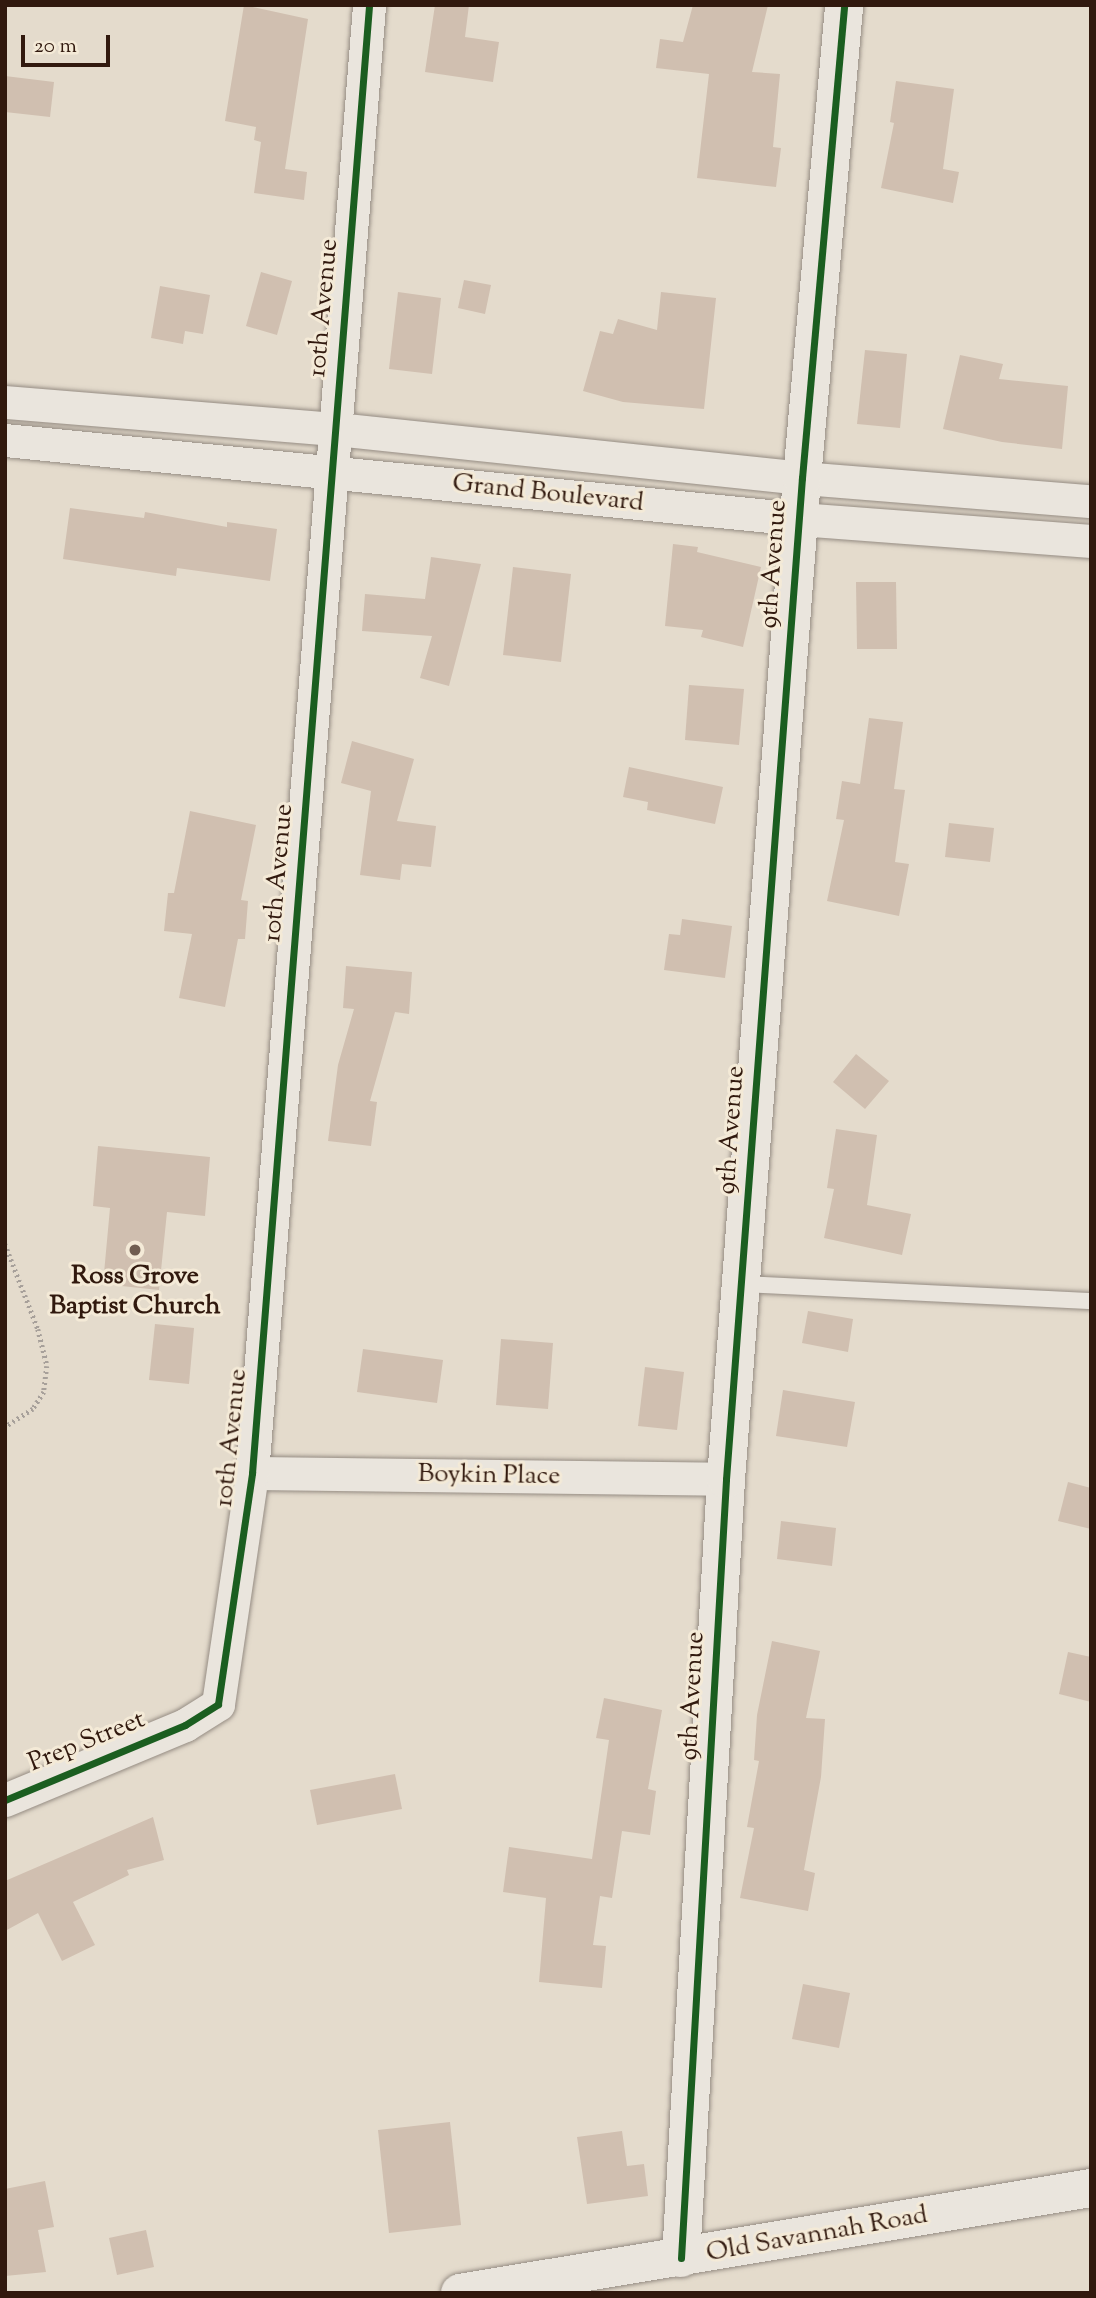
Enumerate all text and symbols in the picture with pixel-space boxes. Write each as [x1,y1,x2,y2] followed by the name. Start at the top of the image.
[24,21,114,65] scale bar
[34,32,77,62] text: 20 m
[302,238,346,378] street label: 10th Avenue
[451,468,645,520] street label: Grand Boulevard
[754,499,794,629] street label: 9th Avenue
[257,803,301,943] street label: 10th Avenue
[712,1065,752,1195] street label: 9th Avenue
[127,1242,143,1258] marker: Ross Grove Baptist Church
[50,1261,220,1322] place label: Ross Grove Baptist Church
[209,1367,255,1509] street label: 10th Avenue
[417,1459,561,1493] street label: Boykin Place
[674,1631,712,1761] street label: 9th Avenue
[24,1704,150,1780] street label: Prep Street
[704,2200,930,2270] street label: Old Savannah Road

